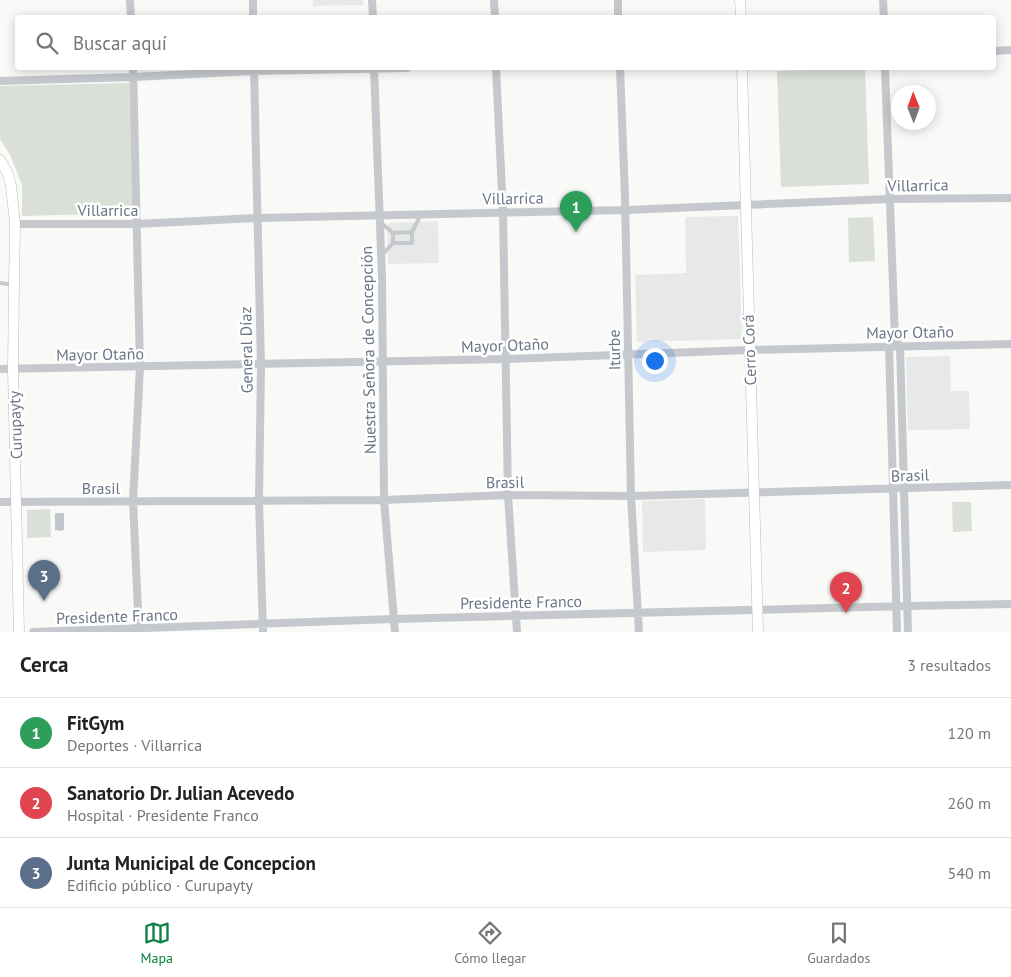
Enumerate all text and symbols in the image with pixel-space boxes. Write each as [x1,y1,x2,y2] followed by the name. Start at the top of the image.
[15,15,996,70] search box
[33,29,61,57] icon: search
[73,31,167,55] text: Buscar aquí
[891,85,936,130] north arrow
[886,174,949,196] street label: Villarrica
[481,187,544,209] street label: Villarrica
[560,191,592,232] pin: 1
[77,200,138,220] street label: Villarrica
[356,246,380,454] street label: Nuestra Señora de Concepción
[235,306,257,394] street label: General Díaz
[738,314,760,386] street label: Cerro Corá
[866,321,954,343] street label: Mayor Otaño
[604,329,624,371] street label: Iturbe
[461,333,549,357] street label: Mayor Otaño
[56,343,144,365] street label: Mayor Otaño
[642,348,668,374] your location
[4,390,26,460] street label: Curupayty
[890,464,930,486] street label: Brasil
[486,472,525,492] street label: Brasil
[82,478,121,498] street label: Brasil
[28,560,60,601] pin: 3
[830,572,862,613] pin: 2
[460,591,582,613] street label: Presidente Franco
[56,604,178,628] street label: Presidente Franco
[20,651,69,678] text: Cerca
[907,655,991,675] text: 3 resultados
[67,711,124,735] text: FitGym
[31,723,41,743] text: 1
[948,723,991,743] text: 120 m
[67,735,202,755] text: Deportes · Villarrica
[67,781,294,805] text: Sanatorio Dr. Julian Acevedo
[31,793,41,813] text: 2
[948,793,991,813] text: 260 m
[67,805,259,825] text: Hospital · Presidente Franco
[67,851,316,875] text: Junta Municipal de Concepcion
[31,863,41,883] text: 3
[948,863,991,883] text: 540 m
[67,875,253,895] text: Edificio público · Curupayty
[141,919,173,967] tab: Mapa
[454,919,526,967] tab: Cómo llegar
[807,919,870,967] tab: Guardados

